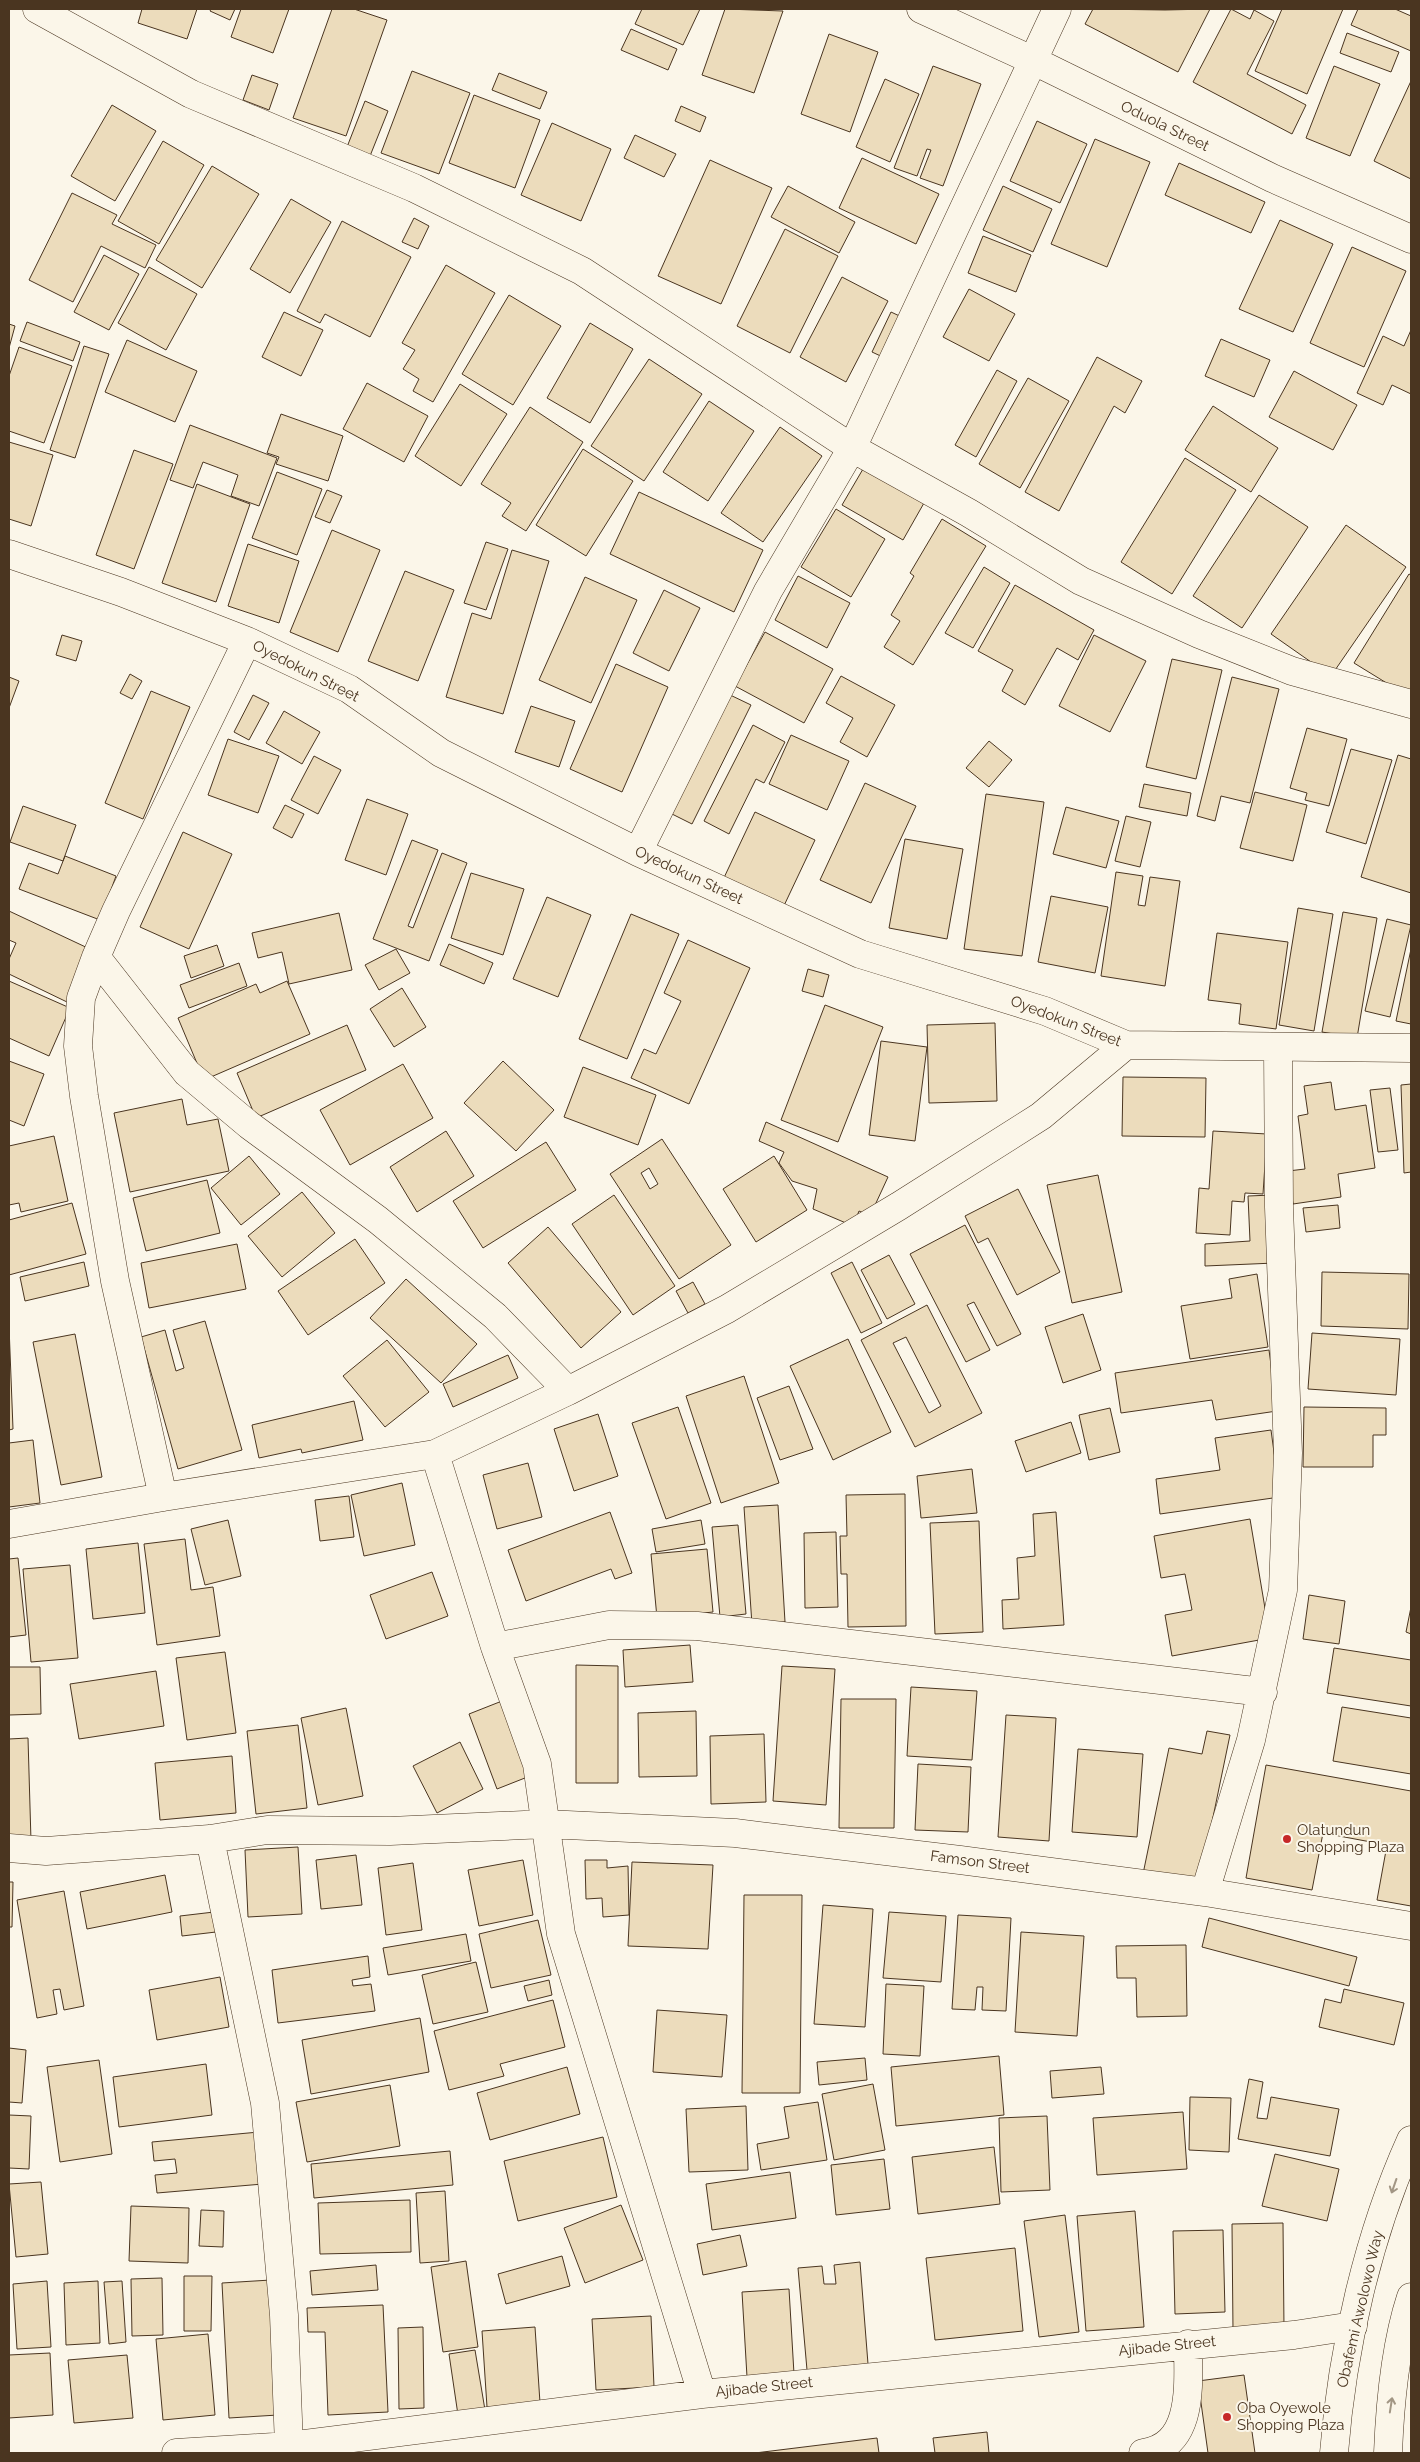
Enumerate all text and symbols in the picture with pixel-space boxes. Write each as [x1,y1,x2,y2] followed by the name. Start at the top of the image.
[1118,97,1212,155] street label: Oduola Street
[250,636,362,706] street label: Oyedokun Street
[632,842,746,908] street label: Oyedokun Street
[1008,992,1124,1050] street label: Oyedokun Street
[1297,1821,1405,1856] place label: Olatundun Shopping Plaza
[1281,1833,1293,1845] marker: Olatundun Shopping Plaza
[929,1847,1031,1877] street label: Famson Street
[1389,2178,1398,2193] one-way arrow
[1333,2229,1387,2389] street label: Obafemi Awolowo Way
[1117,2332,1217,2360] street label: Ajibade Street
[714,2373,814,2401] street label: Ajibade Street
[1386,2397,1396,2413] one-way arrow
[1237,2399,1345,2434] place label: Oba Oyewole Shopping Plaza
[1221,2411,1233,2423] marker: Oba Oyewole Shopping Plaza

